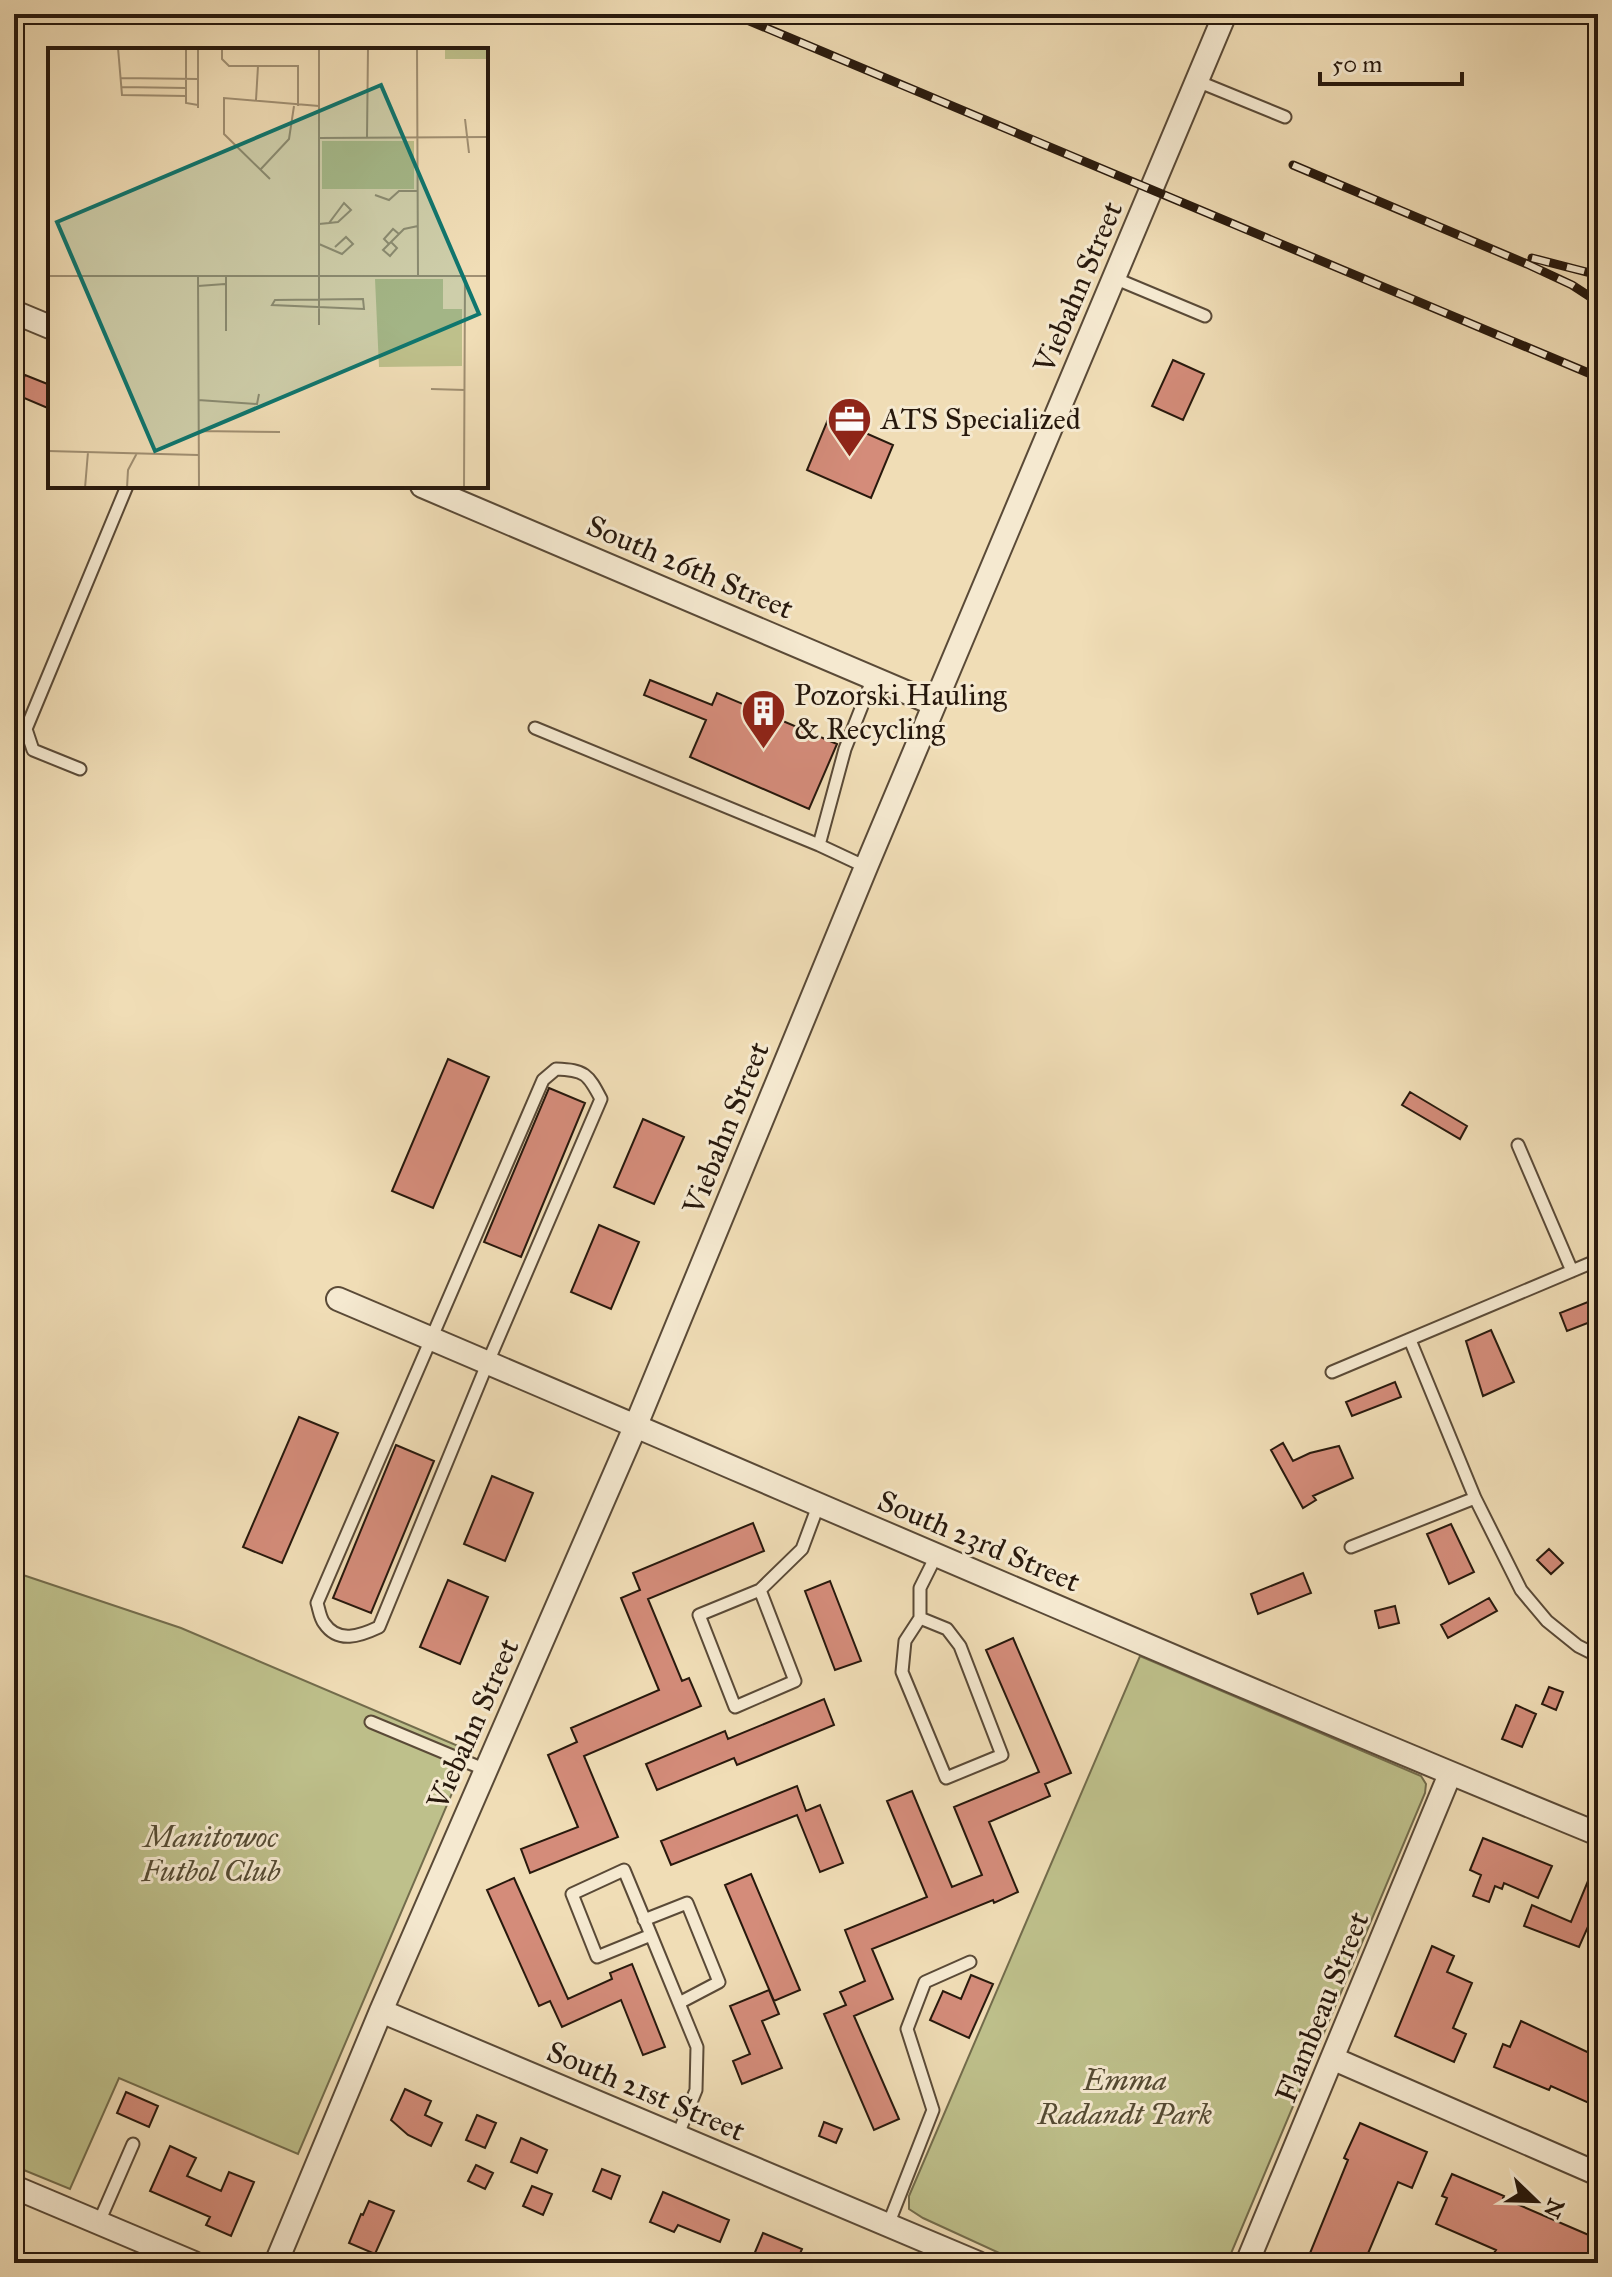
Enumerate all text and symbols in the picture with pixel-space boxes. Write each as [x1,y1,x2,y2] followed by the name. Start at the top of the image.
[1320,36,1462,86] scale bar
[48,48,488,488] inset map
[1332,49,1382,79] text: 50 m
[1025,196,1130,379] street label: Viebahn Street
[826,395,874,458] office icon: ATS Specialized
[879,401,1081,437] place label: ATS Specialized
[581,507,799,627] street label: South 26th Street
[794,677,1008,747] place label: Pozorski Hauling & Recycling
[739,688,787,751] building icon: Pozorski Hauling & Recycling
[675,1036,777,1220] street label: Viebahn Street
[872,1482,1086,1600] street label: South 23rd Street
[419,1633,527,1816] street label: Viebahn Street
[141,1819,280,1889] park label: Manitowoc Futbol Club
[1267,1906,1377,2107] street label: Flambeau Street
[542,2033,751,2149] street label: South 21st Street
[1037,2062,1212,2132] park label: Emma Radandt Park
[1496,2161,1576,2241] north arrow
[1538,2195,1570,2223] text: N

